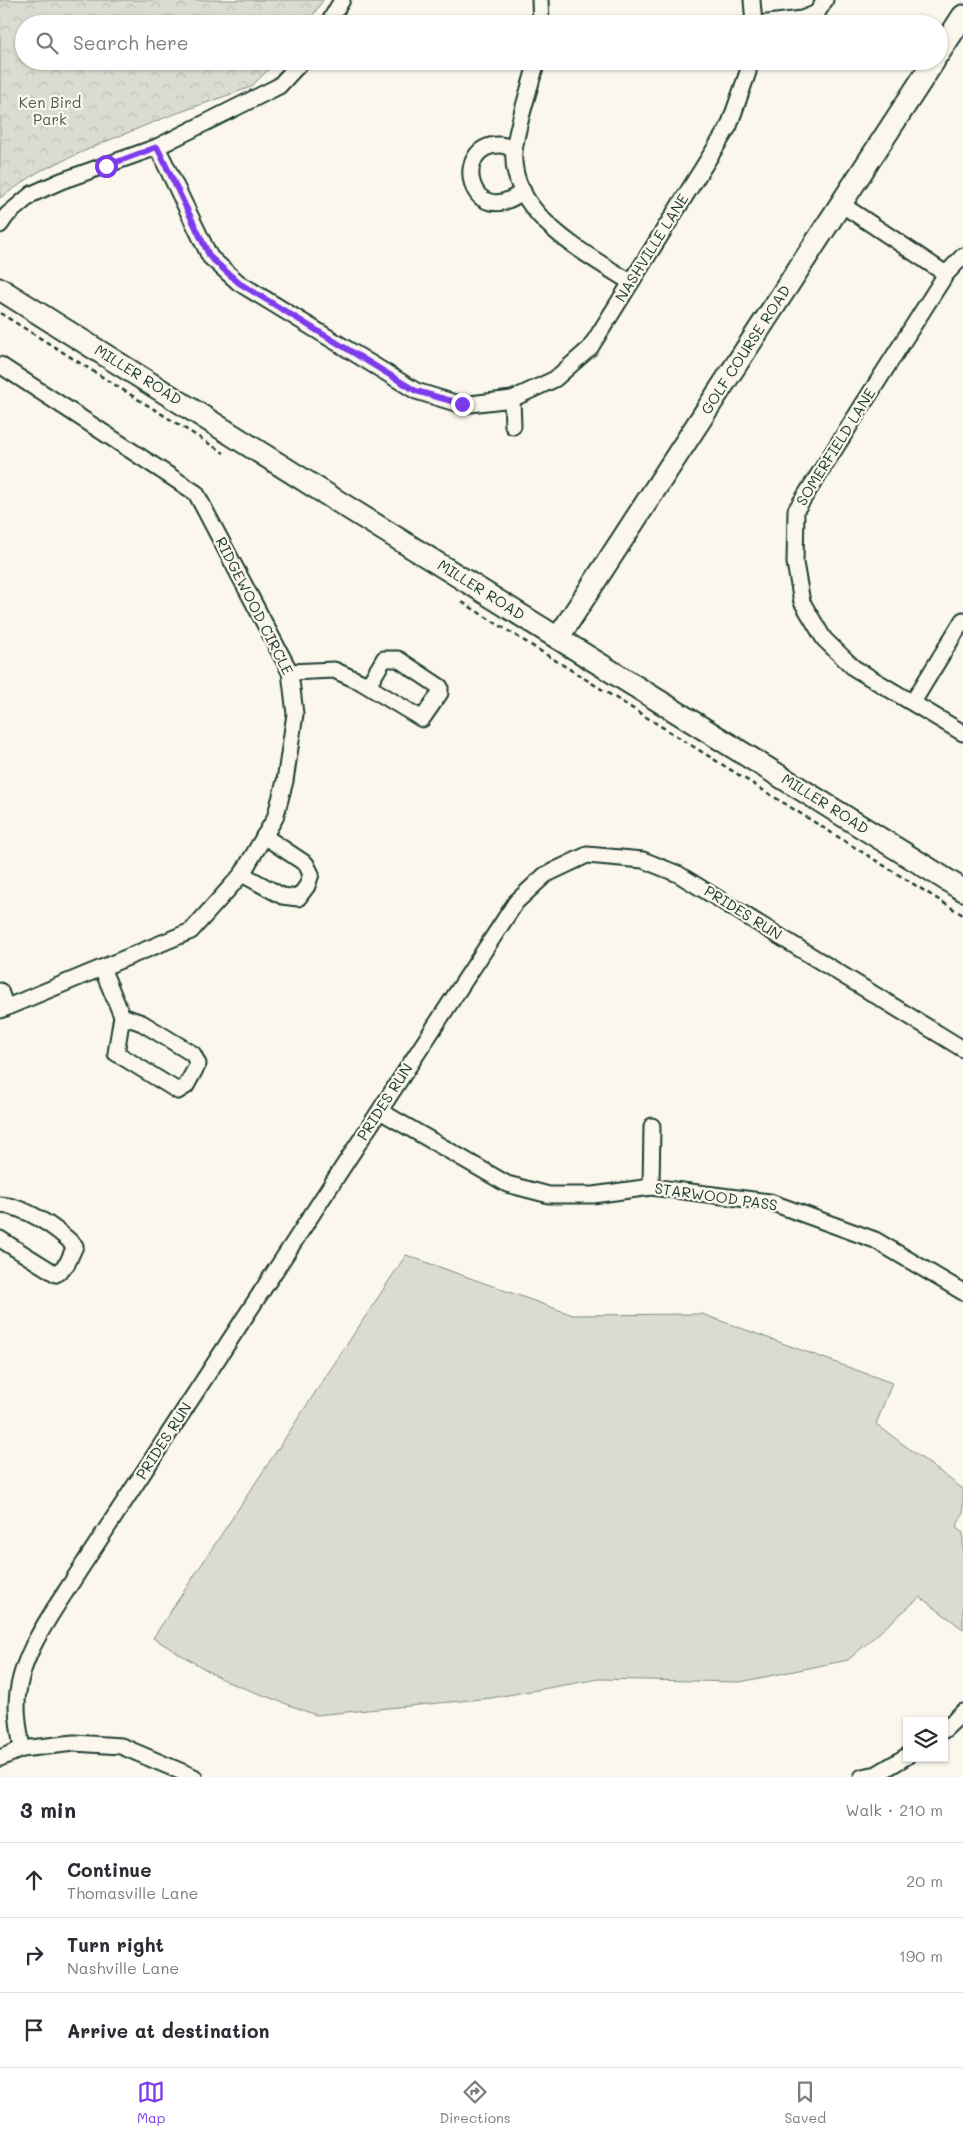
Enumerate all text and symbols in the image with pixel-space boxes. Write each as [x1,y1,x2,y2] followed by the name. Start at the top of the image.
[15,15,948,70] search box
[33,29,61,57] icon: search
[73,30,189,55] text: Search here
[19,92,81,129] park label: Ken Bird Park
[95,155,118,178] route start
[610,189,693,305] street label: NASHVILLE LANE
[696,281,794,418] street label: GOLF COURSE ROAD
[91,339,186,409] street label: MILLER ROAD
[791,384,880,509] street label: SOMERFIELD LANE
[451,393,474,416] route end
[211,533,299,678] street label: RIDGEWOOD CIRCLE
[434,554,529,624] street label: MILLER ROAD
[778,768,873,838] street label: MILLER ROAD
[701,880,786,944] street label: PRIDES RUN
[352,1059,417,1144] street label: PRIDES RUN
[653,1177,779,1215] street label: STARWOOD PASS
[131,1398,196,1483] street label: PRIDES RUN
[903,1717,948,1762] map controls
[903,1717,948,1762] button: layers
[20,1796,76,1823] text: 3 min
[845,1799,943,1820] text: Walk · 210 m
[67,1857,152,1882] text: Continue
[20,1866,48,1894] icon: ahead
[906,1870,943,1891] text: 20 m
[67,1882,199,1903] text: Thomasville Lane
[67,1932,164,1957] text: Turn right
[20,1941,48,1969] icon: right
[899,1945,943,1966] text: 190 m
[67,1957,179,1978] text: Nashville Lane
[20,2016,48,2044] icon: arrive
[67,2018,270,2043] text: Arrive at destination
[137,2078,165,2127] tab: Map
[439,2078,511,2127] tab: Directions
[784,2078,826,2127] tab: Saved

